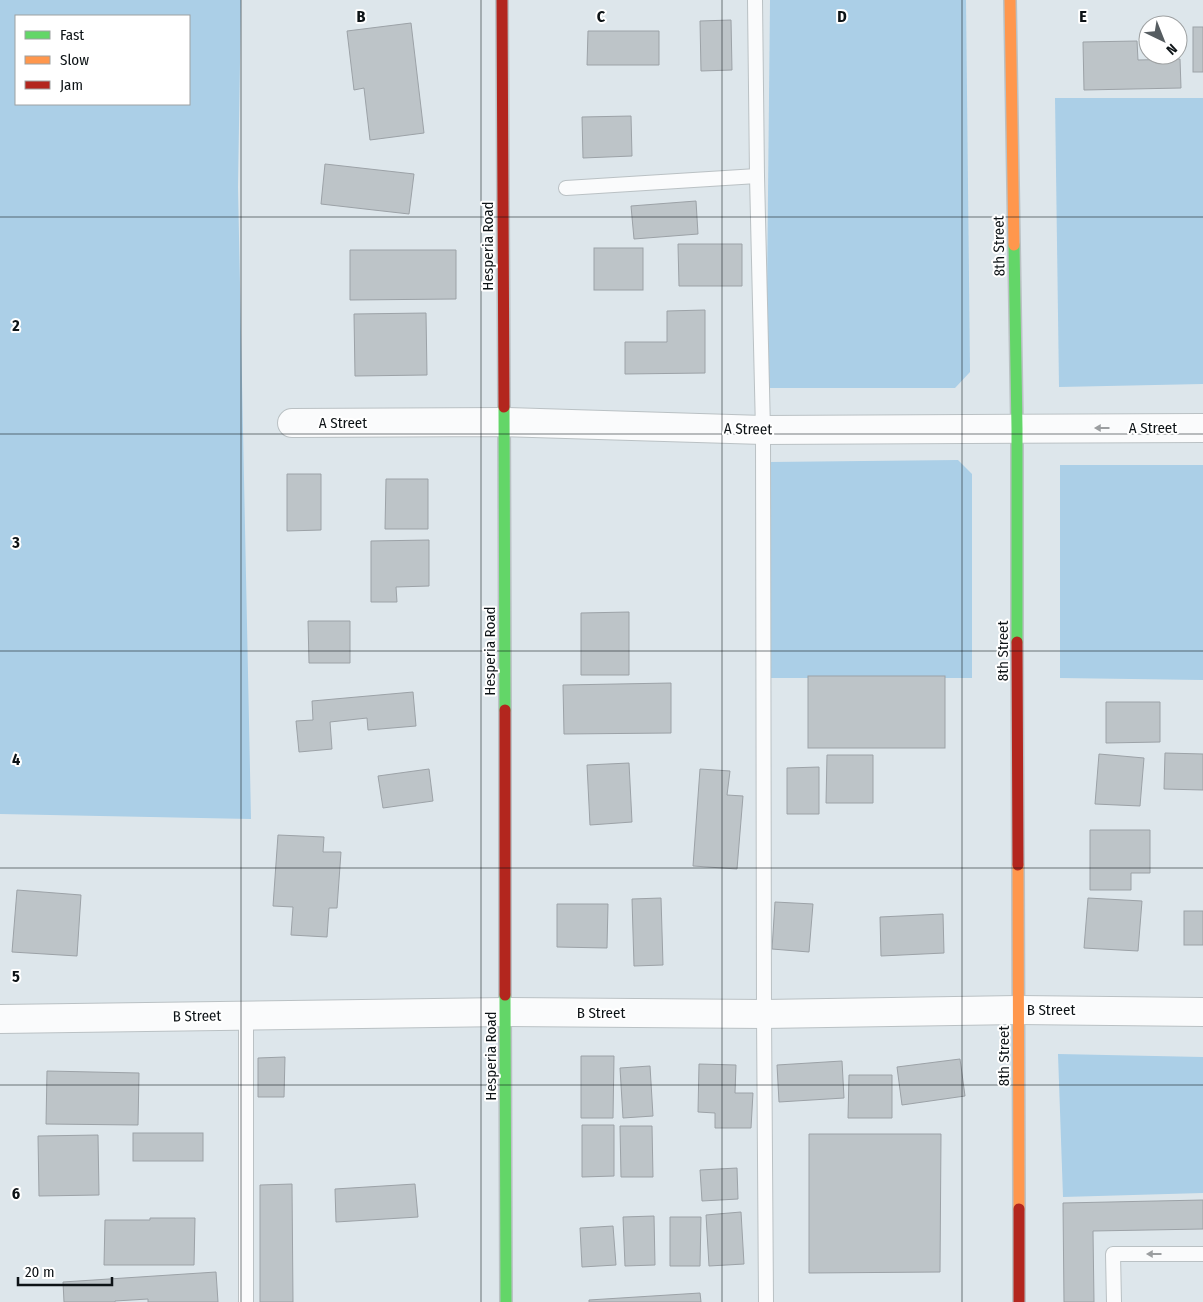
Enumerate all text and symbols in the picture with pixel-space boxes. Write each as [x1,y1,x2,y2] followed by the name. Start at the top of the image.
[357,7,366,26] text: B
[597,7,606,26] text: C
[837,7,847,26] text: D
[1079,7,1087,26] text: E
[15,15,190,105] legend
[1138,15,1188,65] north arrow
[60,26,84,44] text: Fast
[1163,40,1180,58] text: N
[60,51,89,69] text: Slow
[60,76,83,94] text: Jam
[479,201,497,291] street label: Hesperia Road
[989,215,1009,277] street label: 8th Street
[11,316,20,335] text: 2
[319,414,367,432] street label: A Street
[1129,419,1177,437] street label: A Street
[724,420,772,438] street label: A Street
[1094,424,1110,432] one-way arrow
[11,533,20,552] text: 3
[481,606,499,696] street label: Hesperia Road
[994,621,1012,681] street label: 8th Street
[12,750,20,769] text: 4
[12,967,20,986] text: 5
[1027,1001,1075,1019] street label: B Street
[577,1004,625,1022] street label: B Street
[173,1007,222,1025] street label: B Street
[482,1011,500,1101] street label: Hesperia Road
[995,1026,1013,1086] street label: 8th Street
[12,1184,20,1203] text: 6
[1146,1250,1162,1258] one-way arrow
[18,1254,111,1286] scale bar
[25,1263,55,1281] text: 20 m

